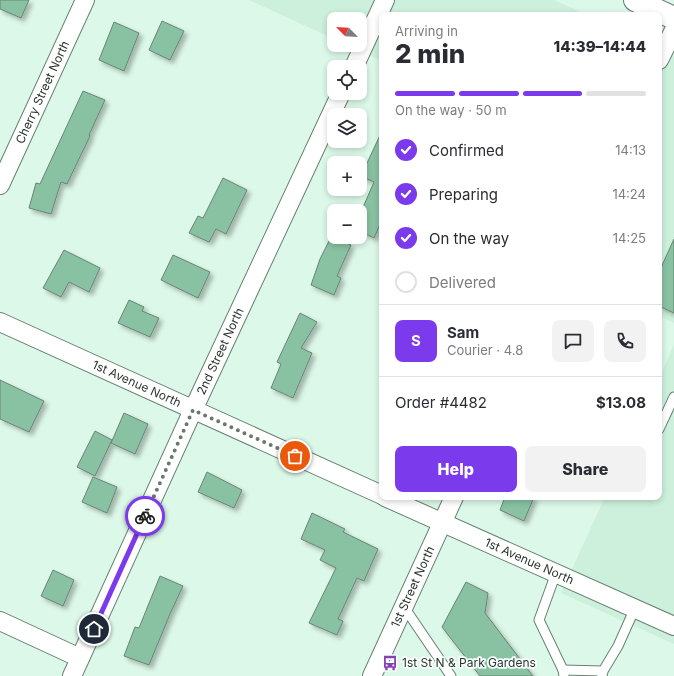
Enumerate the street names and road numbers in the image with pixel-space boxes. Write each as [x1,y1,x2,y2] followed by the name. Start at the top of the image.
[12,38,72,146] street label: Cherry Street North
[193,305,247,397] street label: 2nd Street North
[90,357,184,410] street label: 1st Avenue North
[483,535,576,587] street label: 1st Avenue North
[387,544,437,630] street label: 1st Street North

